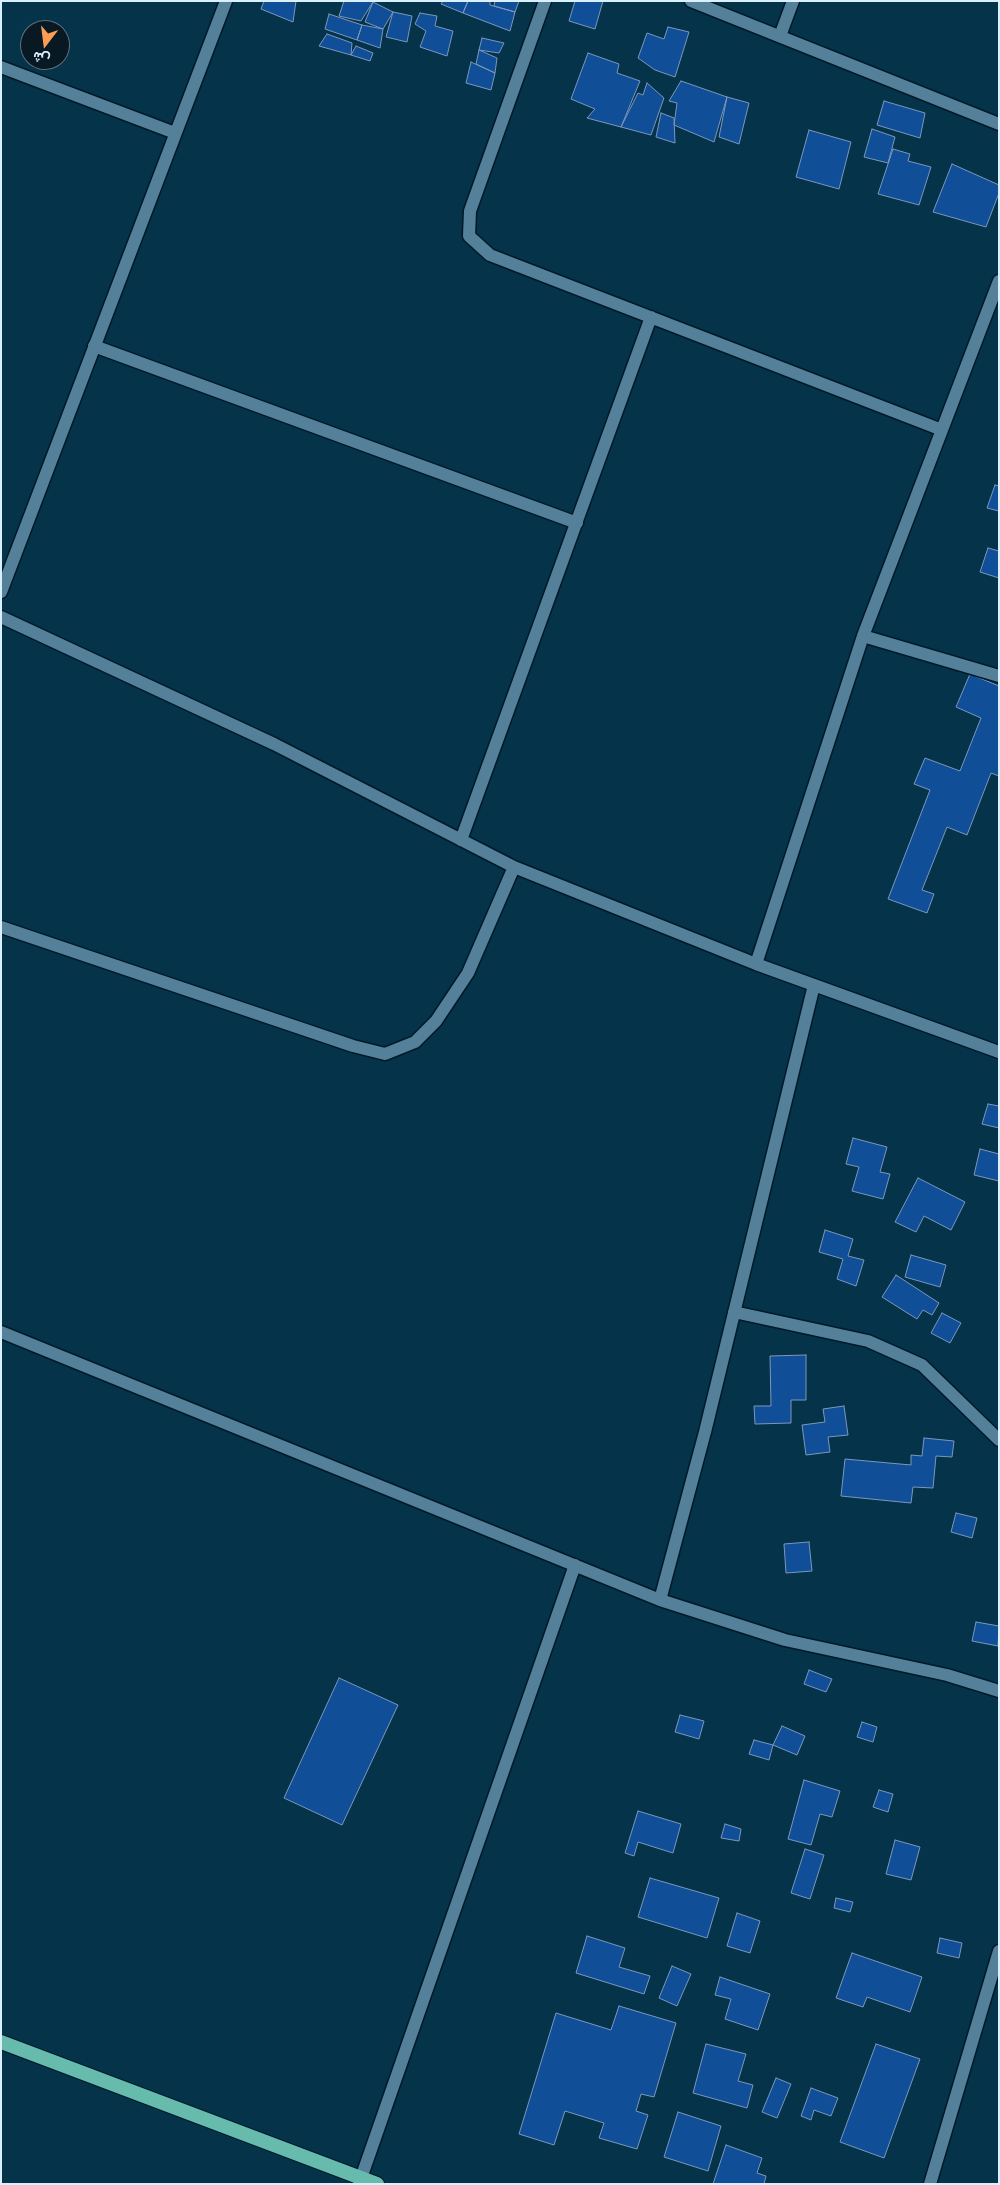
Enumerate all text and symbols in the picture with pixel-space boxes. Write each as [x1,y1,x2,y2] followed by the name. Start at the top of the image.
[20,20,70,70] north arrow
[31,49,52,68] text: ش

